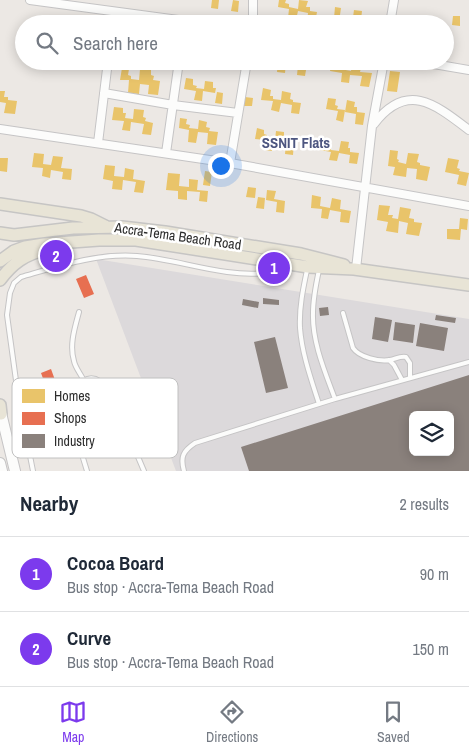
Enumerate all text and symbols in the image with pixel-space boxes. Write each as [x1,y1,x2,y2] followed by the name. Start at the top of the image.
[15,15,454,70] search box
[33,29,61,57] icon: search
[73,30,158,56] text: Search here
[262,132,330,153] district label: SSNIT Flats
[208,153,234,179] your location
[113,218,242,254] street label: Accra-Tema Beach Road
[40,237,72,275] pin: 2
[258,249,290,287] pin: 1
[12,378,178,458] legend
[54,387,91,405] text: Homes
[54,409,87,427] text: Shops
[409,411,454,456] map controls
[409,411,454,456] button: layers
[54,432,95,450] text: Industry
[20,489,78,518] text: Nearby
[399,493,449,515] text: 2 results
[67,550,164,576] text: Cocoa Board
[32,563,40,585] text: 1
[420,563,449,585] text: 90 m
[67,576,274,598] text: Bus stop · Accra-Tema Beach Road
[67,625,111,651] text: Curve
[32,638,40,660] text: 2
[413,638,449,660] text: 150 m
[67,651,274,673] text: Bus stop · Accra-Tema Beach Road
[59,698,87,746] tab: Map
[206,698,258,746] tab: Directions
[377,698,410,746] tab: Saved

